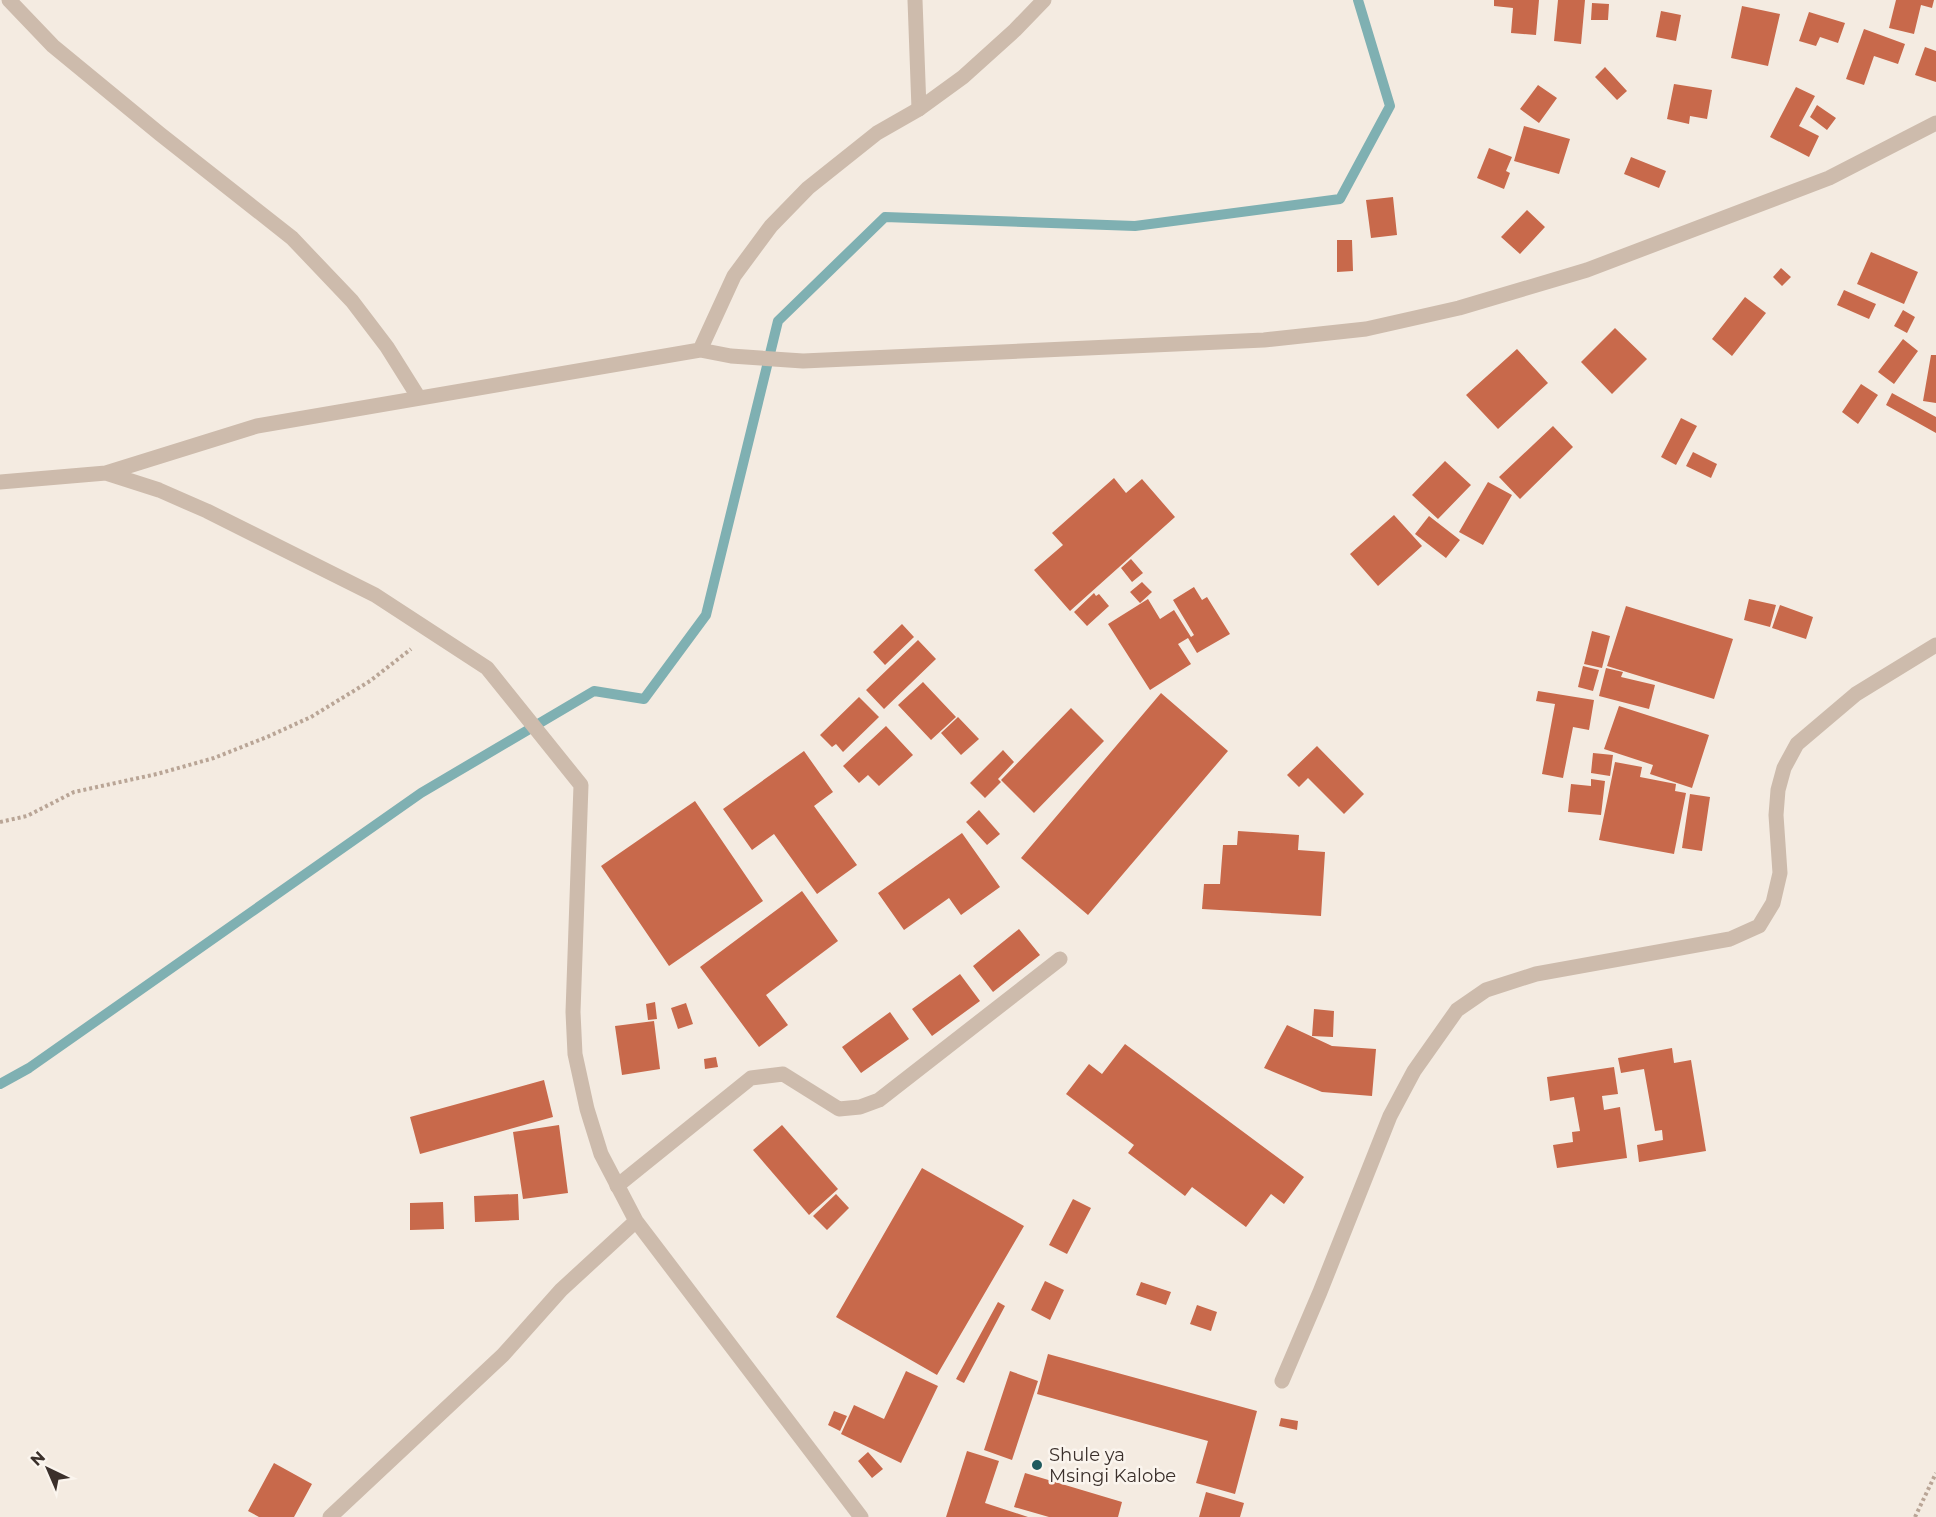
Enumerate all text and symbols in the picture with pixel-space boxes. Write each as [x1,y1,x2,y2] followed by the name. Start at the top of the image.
[18,1439,78,1499] north arrow
[1049,1444,1176,1487] place label: Shule ya Msingi Kalobe
[27,1447,49,1470] text: N
[1030,1458,1044,1472] marker: Shule ya Msingi Kalobe

